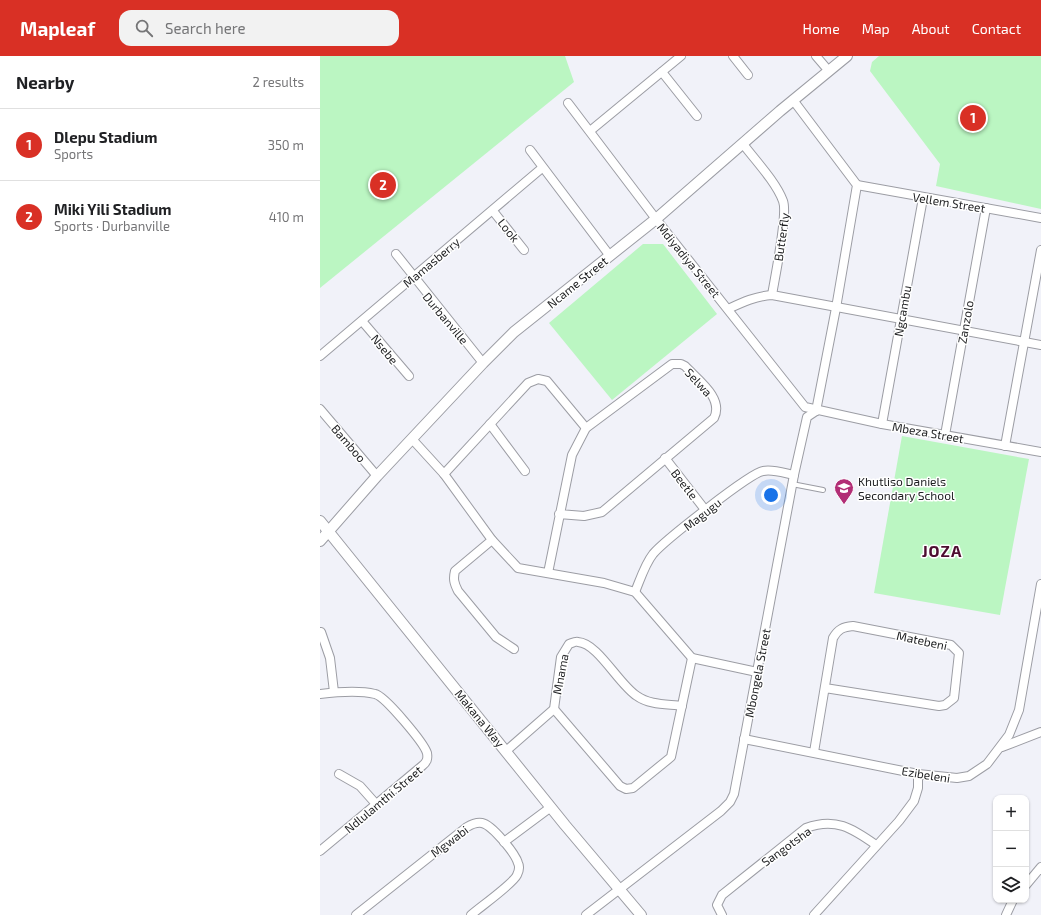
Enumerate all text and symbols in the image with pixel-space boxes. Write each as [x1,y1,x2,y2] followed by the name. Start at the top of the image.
[119,10,399,46] search box
[20,17,95,40] text: Mapleaf
[133,17,155,39] icon: search
[165,19,246,37] text: Search here
[803,20,840,37] text: Home
[862,20,890,37] text: Map
[912,20,950,37] text: About
[972,20,1021,37] text: Contact
[16,72,74,92] text: Nearby
[252,74,304,90] text: 2 results
[960,103,986,133] pin: 1
[54,128,157,146] text: Dlepu Stadium
[26,137,32,153] text: 1
[268,137,304,153] text: 350 m
[54,146,93,162] text: Sports
[370,170,396,200] pin: 2
[912,189,987,215] street label: Vellem Street
[54,200,172,218] text: Miki Yili Stadium
[25,209,33,225] text: 2
[269,209,304,225] text: 410 m
[771,211,791,262] street label: Butterfly
[495,216,523,244] street label: Look
[54,218,170,234] text: Sports · Durbanville
[655,220,724,300] street label: Mdiyadiya Street
[400,234,463,290] street label: Mamasberry
[544,253,610,311] street label: Ncame Street
[891,284,913,338] street label: Ngcambu
[420,289,472,347] street label: Durbanville
[954,299,976,345] street label: Zanzolo
[369,331,401,367] street label: Nsebe
[683,365,715,399] street label: Selwa
[891,419,965,445] street label: Mbeza Street
[329,421,369,465] street label: Bamboo
[669,466,701,502] street label: Beetle
[858,474,955,502] place label: Khutliso Daniels Secondary School
[833,477,855,505] school or university icon: Khutliso Daniels Secondary School
[761,485,781,505] your location
[680,495,724,533] street label: Magugu
[922,541,962,560] district label: JOZA
[742,627,773,719] street label: Mbongela Street
[895,628,949,652] street label: Matebeni
[549,652,571,696] street label: Mnama
[453,686,508,750] street label: Makana Way
[341,762,425,836] street label: Ndlulamthi Street
[901,763,951,785] street label: Ezibeleni
[993,795,1029,903] map controls
[993,795,1029,831] button: +
[427,822,471,860] street label: Mgwabi
[758,823,814,869] street label: Sangotsha
[993,831,1029,867] button: −
[993,867,1029,903] button: layers

